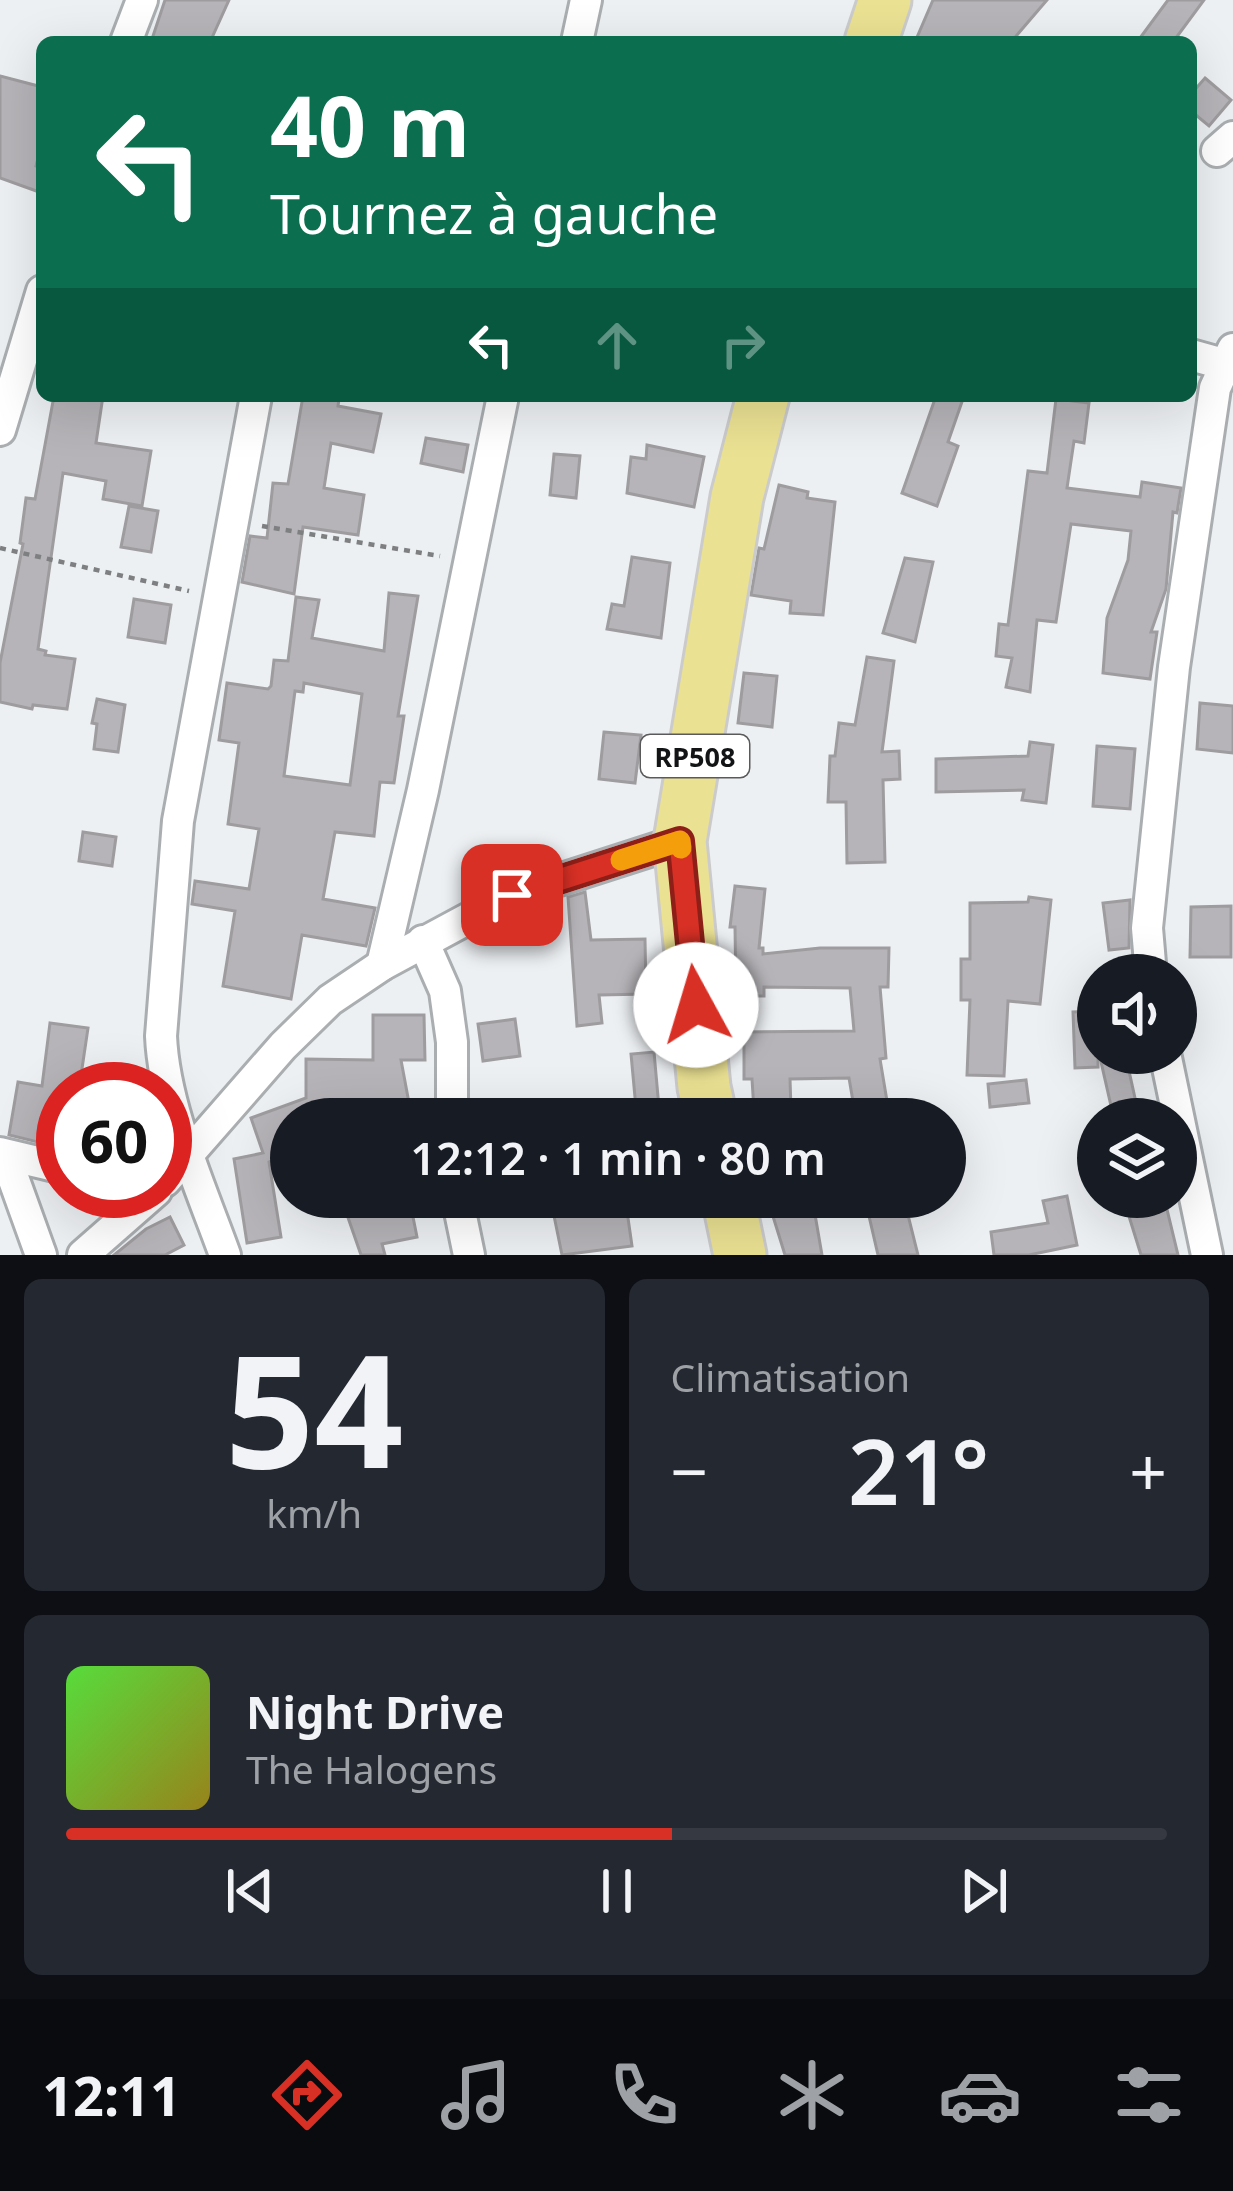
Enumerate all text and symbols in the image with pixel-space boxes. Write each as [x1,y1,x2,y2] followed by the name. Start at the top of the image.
[270,67,470,182] text: 40 m
[72,84,228,240] icon: left
[270,176,718,250] text: Tournez à gauche
[458,312,524,378] icon: left
[584,312,650,378] icon: ahead
[710,312,776,378] icon: right
[641,735,749,777] road number: RP508
[461,844,563,946] pin
[479,862,545,928] icon: arrive
[633,942,759,1068] position arrow
[1077,954,1197,1218] map controls
[1077,954,1197,1074] button: sound
[36,1062,192,1218] speed limit sign: 60
[1077,1098,1197,1218] button: layers
[410,1127,826,1188] text: 12:12 · 1 min · 80 m
[225,1301,403,1514] text: 54
[671,1350,910,1403] text: Climatisation
[848,1409,989,1531] text: 21°
[671,1425,708,1515] text: −
[1129,1425,1167,1515] text: +
[266,1486,362,1539] text: km/h
[246,1681,504,1742] text: Night Drive
[246,1742,497,1795] text: The Halogens
[217,1858,283,1924] icon: previous
[584,1858,650,1924] icon: pause
[951,1858,1017,1924] icon: next
[265,2053,349,2137] icon: directions
[434,2053,518,2137] icon: music
[602,2053,686,2137] icon: phone
[770,2053,854,2137] icon: climate
[938,2053,1022,2137] icon: car
[1107,2053,1191,2137] icon: filters
[42,2058,181,2132] text: 12:11

